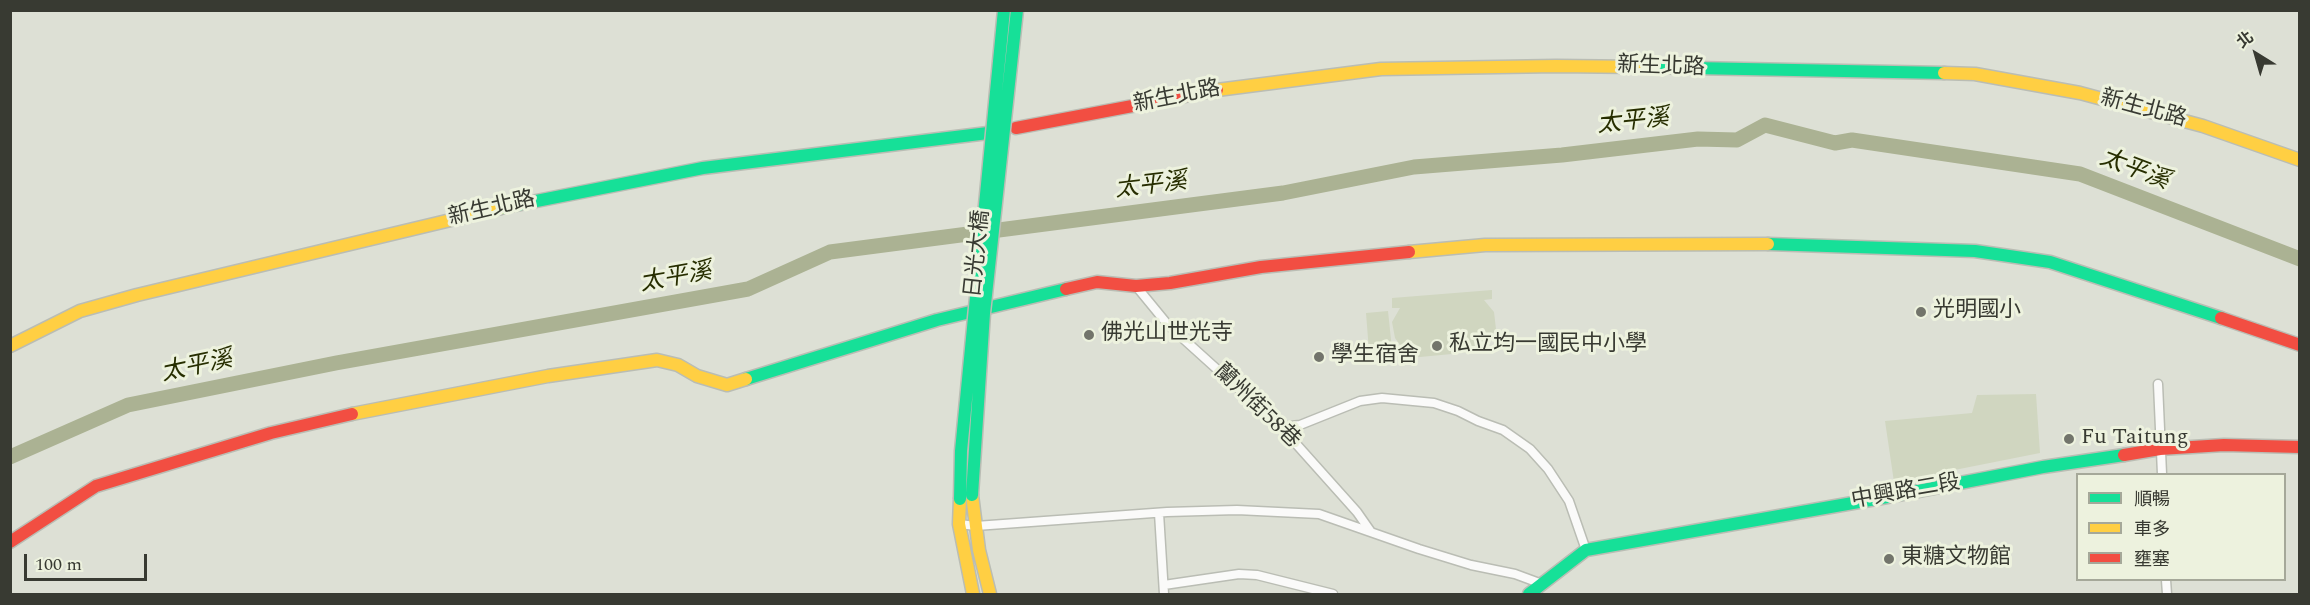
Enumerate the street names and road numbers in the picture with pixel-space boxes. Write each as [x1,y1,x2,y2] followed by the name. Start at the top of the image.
[1617,53,1705,83] street label: 新生北路
[1131,77,1223,119] street label: 新生北路
[2097,86,2189,134] street label: 新生北路
[446,187,538,233] street label: 新生北路
[961,209,997,299] street label: 日光大橋
[1207,359,1305,455] street label: 蘭州街58巷
[1850,470,1962,516] street label: 中興路二段

